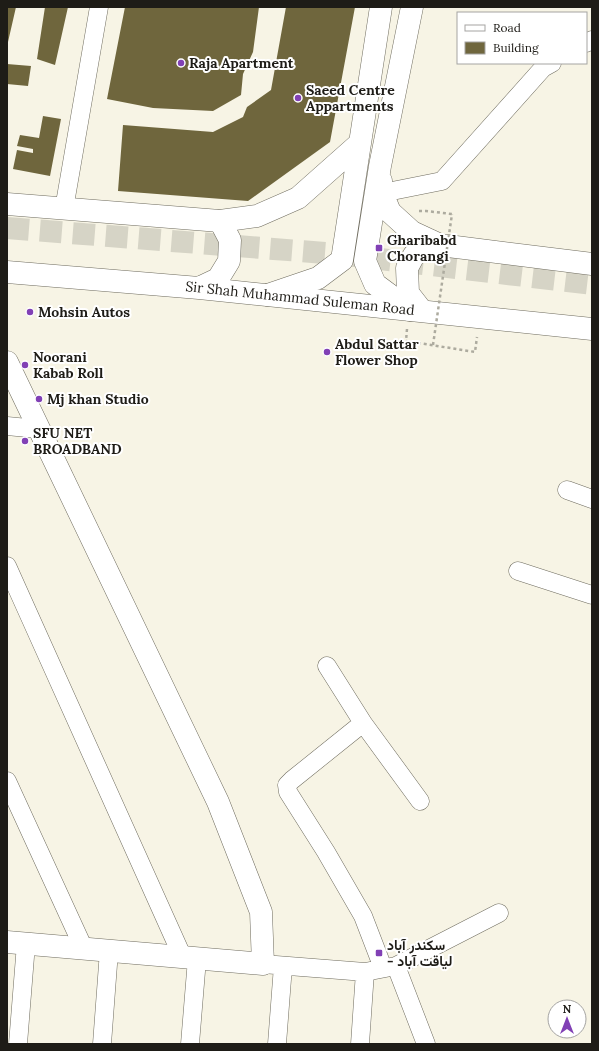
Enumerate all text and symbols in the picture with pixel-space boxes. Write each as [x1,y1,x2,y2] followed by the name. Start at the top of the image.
[457,12,587,64] legend
[493,20,521,35] text: Road
[493,40,539,55] text: Building
[189,54,294,72] place label: Raja Apartment
[176,58,186,68] marker: Raja Apartment
[306,81,395,115] place label: Saeed Centre Appartments
[293,93,303,103] marker: Saeed Centre Appartments
[387,231,457,265] place label: Gharibabd Chorangi
[374,243,384,253] marker: Gharibabd Chorangi
[185,277,415,319] street label: Sir Shah Muhammad Suleman Road
[38,303,130,321] place label: Mohsin Autos
[25,307,35,317] marker: Mohsin Autos
[335,335,419,369] place label: Abdul Sattar Flower Shop
[322,347,332,357] marker: Abdul Sattar Flower Shop
[33,348,104,382] place label: Noorani Kabab Roll
[20,360,30,370] marker: Noorani Kabab Roll
[47,390,149,408] place label: Mj khan Studio
[34,394,44,404] marker: Mj khan Studio
[33,424,122,458] place label: SFU NET BROADBAND
[20,436,30,446] marker: SFU NET BROADBAND
[387,936,453,970] place label: سکندر آباد - لیاقت آباد
[374,948,384,958] marker: سکندر آباد - لیاقت آباد
[547,999,587,1039] north arrow
[563,1002,572,1016] text: N

